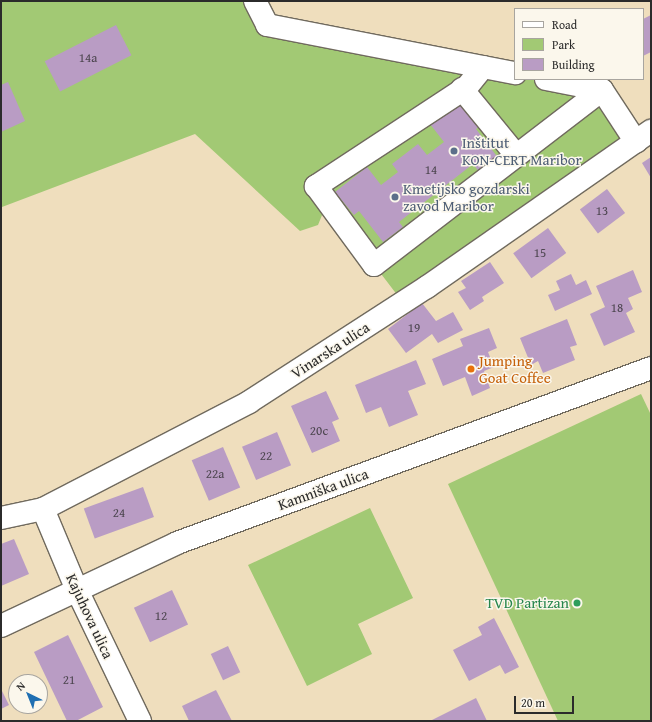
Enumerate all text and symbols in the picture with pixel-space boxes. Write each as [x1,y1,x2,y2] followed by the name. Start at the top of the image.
[514,8,644,80] legend
[552,16,577,33] text: Road
[552,36,575,53] text: Park
[79,50,97,66] house number: 14a
[552,56,595,73] text: Building
[462,133,582,168] place label: Inštitut KON-CERT Maribor
[449,146,459,156] marker: Inštitut KON-CERT Maribor
[425,162,437,178] house number: 14
[403,179,530,214] place label: Kmetijsko gozdarski zavod Maribor
[390,192,400,202] marker: Kmetijsko gozdarski zavod Maribor
[596,203,608,219] house number: 13
[534,245,546,261] house number: 15
[611,300,623,316] house number: 18
[287,318,373,382] street label: Vinarska ulica
[408,320,420,336] house number: 19
[479,351,551,386] place label: Jumping Goat Coffee
[466,364,476,374] marker: Jumping Goat Coffee
[310,423,328,439] house number: 20c
[260,448,272,464] house number: 22
[275,464,371,514] street label: Kamniška ulica
[206,466,224,482] house number: 22a
[113,505,125,521] house number: 24
[62,571,118,661] street label: Kajuhova ulica
[485,594,569,612] place label: TVD Partizan
[572,598,582,608] marker: TVD Partizan
[155,608,167,624] house number: 12
[63,672,75,688] house number: 21
[8,674,48,714] north arrow
[12,678,29,694] text: N
[516,688,576,714] scale bar
[521,694,545,711] text: 20 m

